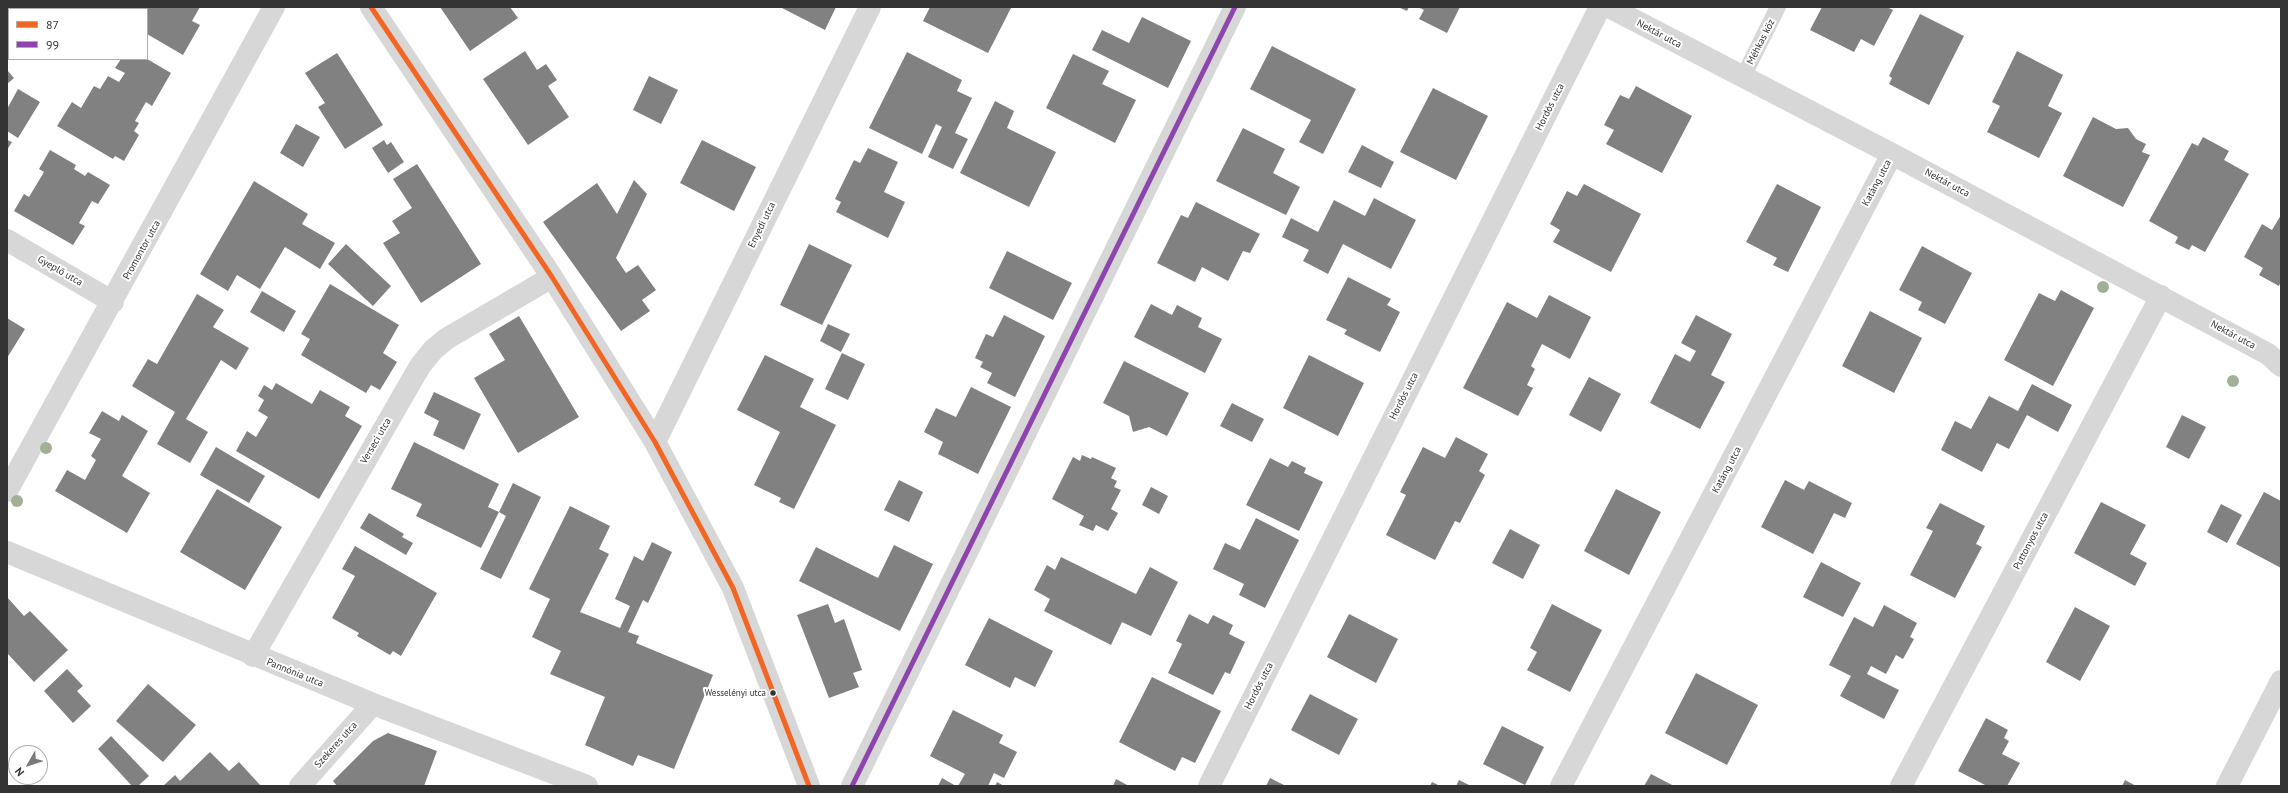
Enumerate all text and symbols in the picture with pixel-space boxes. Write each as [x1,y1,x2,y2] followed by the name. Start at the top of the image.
[8,8,148,60] legend
[46,17,59,32] text: 87
[1634,17,1684,51] street label: Nektár utca
[1744,17,1778,67] street label: Méhkas köz
[46,37,59,52] text: 99
[1533,81,1567,133] street label: Hordós utca
[1860,158,1894,208] street label: Katáng utca
[1922,166,1972,200] street label: Nektár utca
[746,200,778,250] street label: Enyedi utca
[121,218,163,282] street label: Promontor utca
[35,253,85,289] street label: Gyeplő utca
[2208,318,2258,352] street label: Nektár utca
[1387,370,1421,422] street label: Hordós utca
[358,416,394,466] street label: Verseci utca
[1710,445,1744,495] street label: Katáng utca
[2011,510,2051,572] street label: Puttonyos utca
[265,656,325,690] street label: Pannónia utca
[1242,660,1276,712] street label: Hordós utca
[705,688,766,698] place label: Wesselényi utca
[768,688,778,698] marker: Wesselényi utca
[312,719,360,771] street label: Szekeres utca
[8,745,48,785] north arrow
[12,765,27,779] text: N

